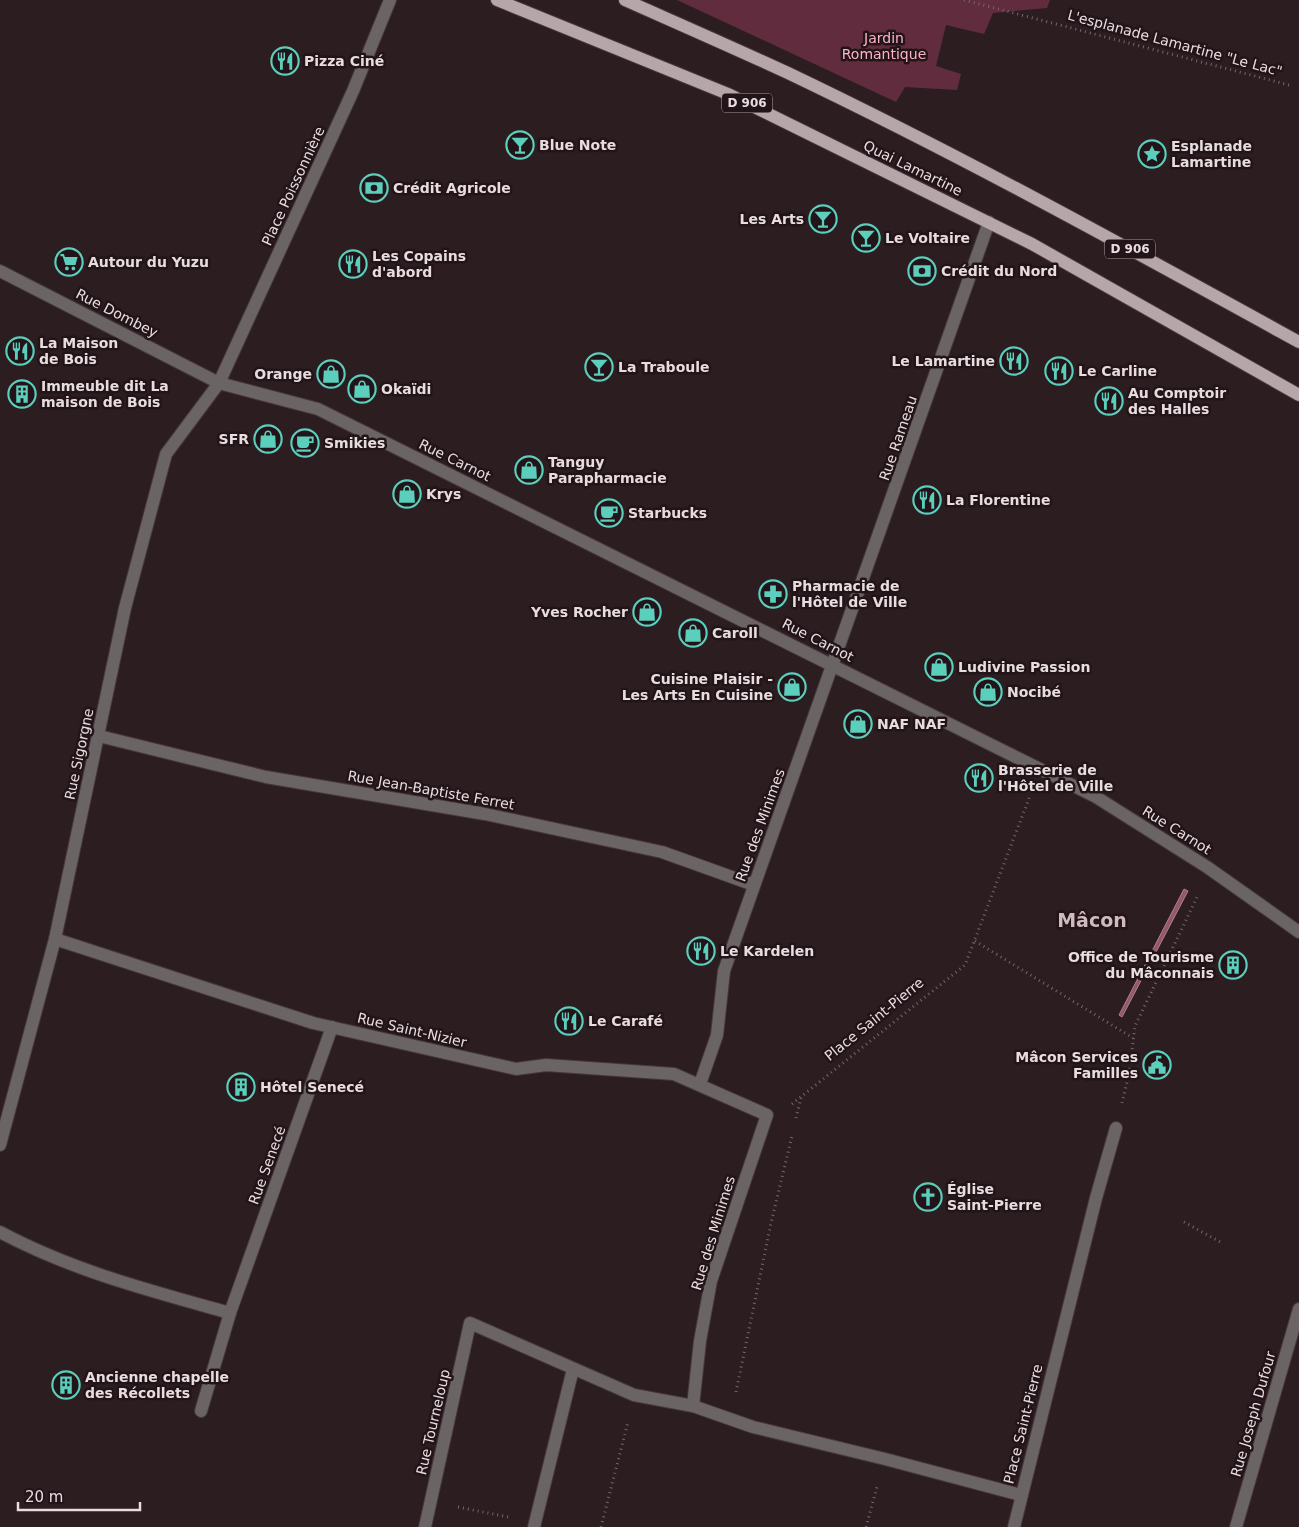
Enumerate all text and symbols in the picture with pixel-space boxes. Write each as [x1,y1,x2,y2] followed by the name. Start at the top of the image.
[1066,7,1284,79] street label: L'esplanade Lamartine "Le Lac"
[842,30,926,62] park label: Jardin Romantique
[270,46,300,76] restaurant icon: Pizza Ciné
[304,53,384,69] place label: Pizza Ciné
[722,94,772,112] road number: D 906
[258,124,328,248] street label: Place Poissonnière
[505,130,535,160] bar icon: Blue Note
[539,137,616,153] place label: Blue Note
[861,137,965,199] street label: Quai Lamartine
[1171,138,1252,170] place label: Esplanade Lamartine
[1137,139,1167,169] place icon: Esplanade Lamartine
[359,173,389,203] bank icon: Crédit Agricole
[393,180,511,196] place label: Crédit Agricole
[808,204,838,234] bar icon: Les Arts
[740,211,804,227] place label: Les Arts
[851,223,881,253] bar icon: Le Voltaire
[885,230,970,246] place label: Le Voltaire
[1105,240,1155,258] road number: D 906
[54,247,84,277] supermarket icon: Autour du Yuzu
[372,248,466,280] place label: Les Copains d'abord
[338,249,368,279] restaurant icon: Les Copains d'abord
[88,254,209,270] place label: Autour du Yuzu
[907,256,937,286] bank icon: Crédit du Nord
[941,263,1057,279] place label: Crédit du Nord
[73,285,161,341] street label: Rue Dombey
[39,335,118,367] place label: La Maison de Bois
[5,336,35,366] restaurant icon: La Maison de Bois
[999,346,1029,376] restaurant icon: Le Lamartine
[584,352,614,382] bar icon: La Traboule
[891,353,995,369] place label: Le Lamartine
[1044,356,1074,386] restaurant icon: Le Carline
[316,359,346,389] shop icon: Orange
[618,359,710,375] place label: La Traboule
[1078,363,1157,379] place label: Le Carline
[254,366,312,382] place label: Orange
[347,374,377,404] shop icon: Okaïdi
[41,378,169,410] place label: Immeuble dit La maison de Bois
[7,379,37,409] building icon: Immeuble dit La maison de Bois
[381,381,431,397] place label: Okaïdi
[1128,385,1226,417] place label: Au Comptoir des Halles
[1094,386,1124,416] restaurant icon: Au Comptoir des Halles
[876,393,920,483] street label: Rue Rameau
[253,424,283,454] shop icon: SFR
[290,428,320,458] cafe icon: Smikies
[219,431,249,447] place label: SFR
[324,435,385,451] place label: Smikies
[417,436,494,484] street label: Rue Carnot
[548,454,667,486] place label: Tanguy Parapharmacie
[514,455,544,485] shop icon: Tanguy Parapharmacie
[392,479,422,509] shop icon: Krys
[912,485,942,515] restaurant icon: La Florentine
[426,486,461,502] place label: Krys
[946,492,1051,508] place label: La Florentine
[594,498,624,528] cafe icon: Starbucks
[628,505,707,521] place label: Starbucks
[792,578,907,610] place label: Pharmacie de l'Hôtel de Ville
[758,579,788,609] pharmacy icon: Pharmacie de l'Hôtel de Ville
[632,597,662,627] shop icon: Yves Rocher
[530,604,628,620] place label: Yves Rocher
[780,615,857,665] street label: Rue Carnot
[678,618,708,648] shop icon: Caroll
[712,625,758,641] place label: Caroll
[924,652,954,682] shop icon: Ludivine Passion
[958,659,1090,675] place label: Ludivine Passion
[622,671,773,703] place label: Cuisine Plaisir - Les Arts En Cuisine
[777,672,807,702] shop icon: Cuisine Plaisir - Les Arts En Cuisine
[973,677,1003,707] shop icon: Nocibé
[1007,684,1061,700] place label: Nocibé
[61,707,97,801] street label: Rue Sigorgne
[843,709,873,739] shop icon: NAF NAF
[877,716,946,732] place label: NAF NAF
[998,762,1113,794] place label: Brasserie de l'Hôtel de Ville
[964,763,994,793] restaurant icon: Brasserie de l'Hôtel de Ville
[346,767,516,813] street label: Rue Jean-Baptiste Ferret
[732,767,788,883] street label: Rue des Minimes
[1140,803,1215,858] street label: Rue Carnot
[1057,909,1127,931] district label: Mâcon
[686,936,716,966] restaurant icon: Le Kardelen
[720,943,814,959] place label: Le Kardelen
[1068,949,1214,981] place label: Office de Tourisme du Mâconnais
[1218,950,1248,980] building icon: Office de Tourisme du Mâconnais
[821,974,927,1064] street label: Place Saint-Pierre
[554,1006,584,1036] restaurant icon: Le Carafé
[356,1010,468,1050] street label: Rue Saint-Nizier
[588,1013,663,1029] place label: Le Carafé
[1015,1049,1138,1081] place label: Mâcon Services Familles
[1142,1050,1172,1080] public building icon: Mâcon Services Familles
[226,1072,256,1102] building icon: Hôtel Senecé
[260,1079,364,1095] place label: Hôtel Senecé
[245,1124,289,1206] street label: Rue Senecé
[688,1174,738,1292] street label: Rue des Minimes
[947,1181,1042,1213] place label: Église Saint-Pierre
[913,1182,943,1212] church icon: Église Saint-Pierre
[1227,1349,1279,1479] street label: Rue Joseph Dufour
[1000,1363,1046,1485] street label: Place Saint-Pierre
[413,1368,453,1476] street label: Rue Tourneloup
[85,1369,229,1401] place label: Ancienne chapelle des Récollets
[51,1370,81,1400] building icon: Ancienne chapelle des Récollets
[18,1480,140,1512] scale bar
[25,1488,63,1506] text: 20 m

